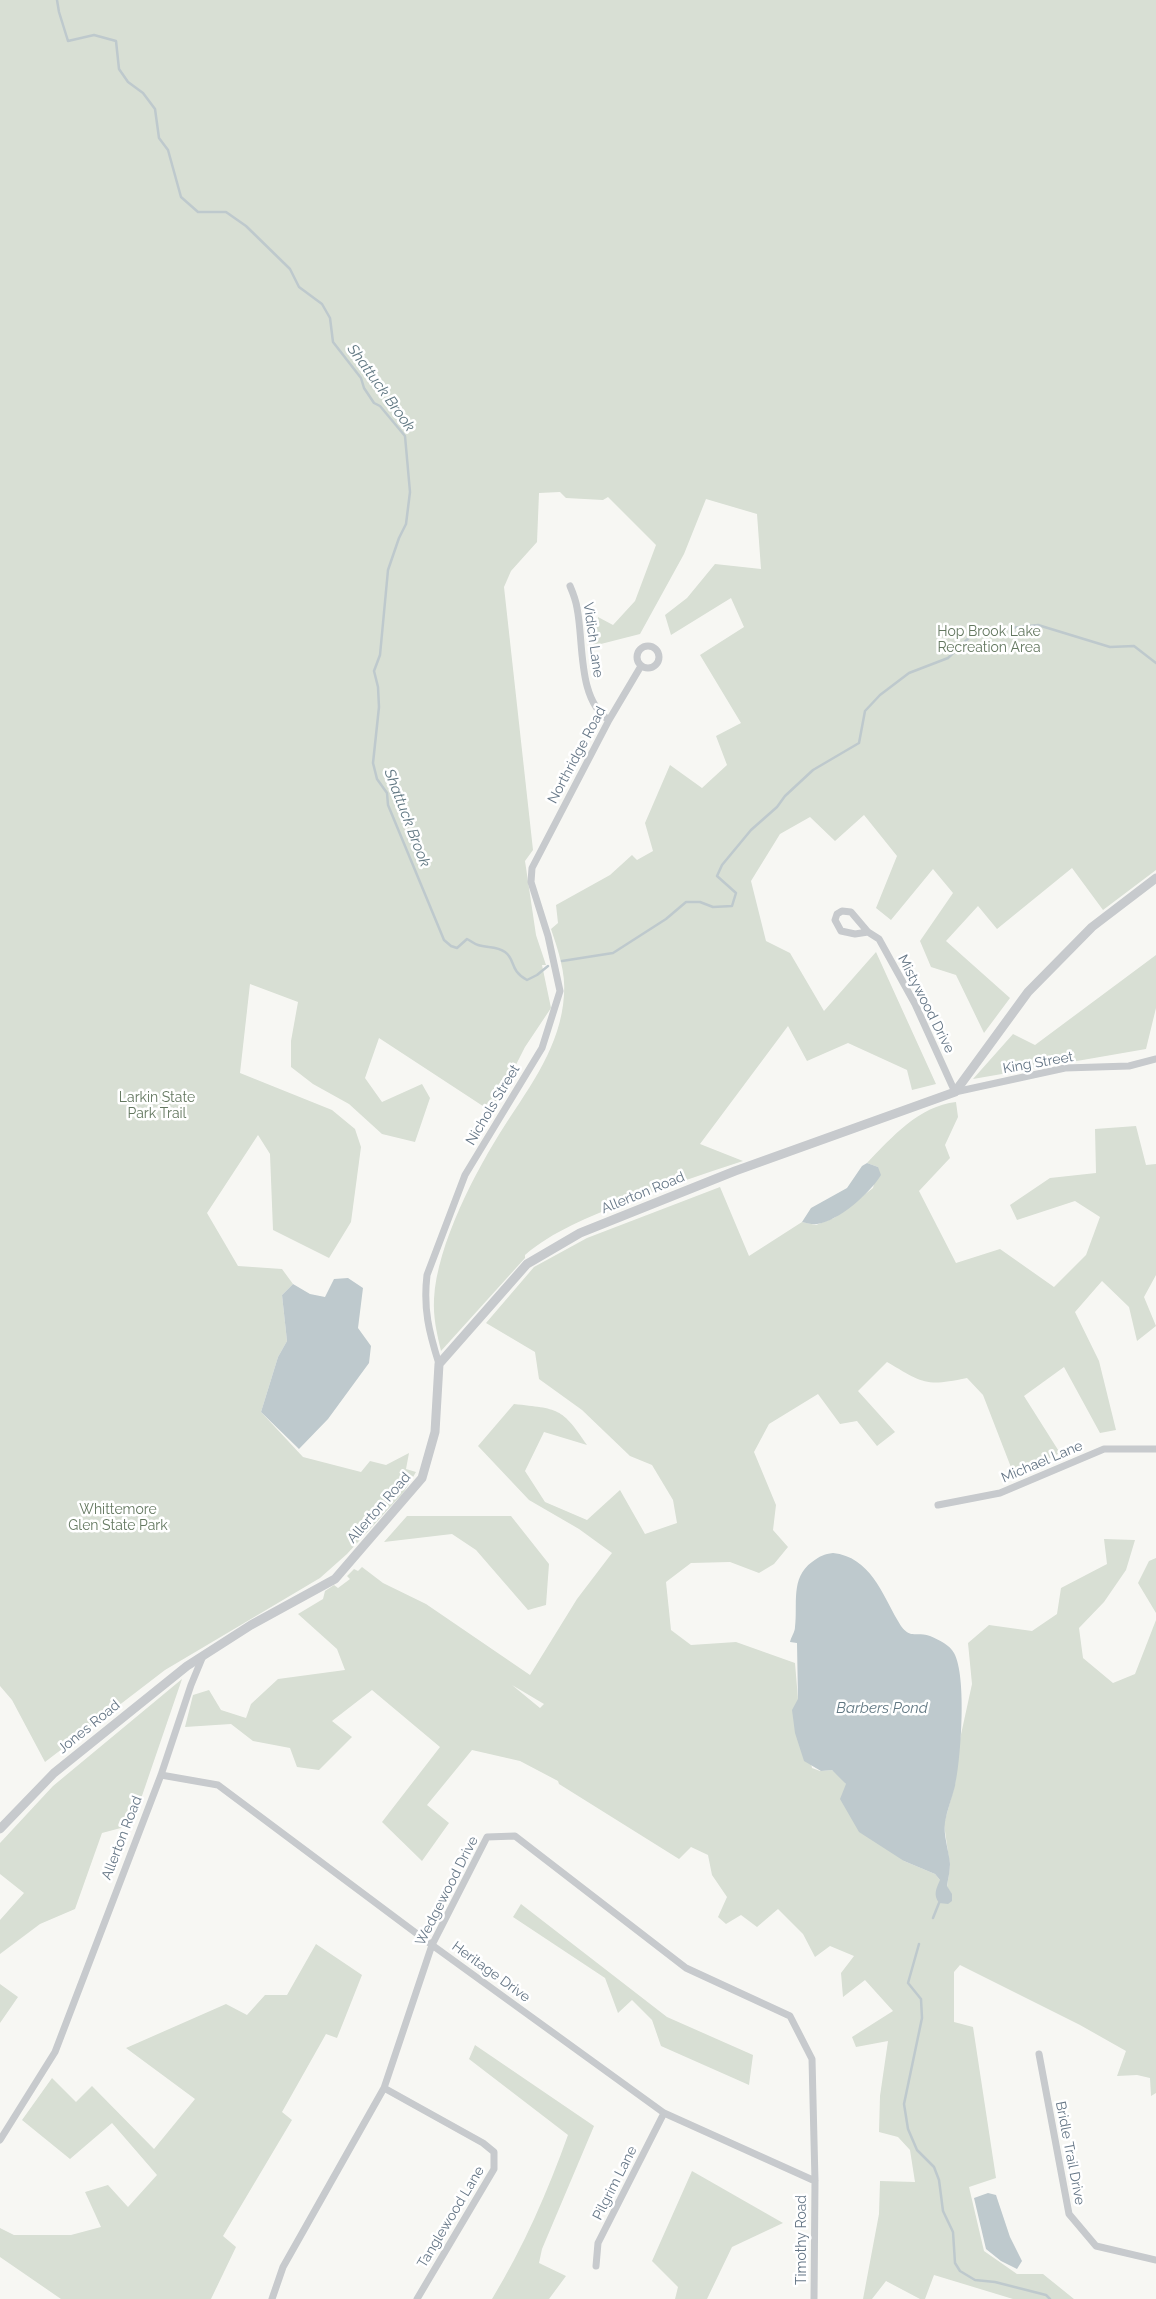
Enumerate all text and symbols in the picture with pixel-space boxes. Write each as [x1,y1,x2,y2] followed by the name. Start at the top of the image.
[343,341,419,435] water label: Shattuck Brook
[579,601,607,679] street label: Vidich Lane
[937,624,1041,656] park label: Hop Brook Lake Recreation Area
[544,704,610,806] street label: Northridge Road
[380,766,434,870] water label: Shattuck Brook
[894,952,958,1056] street label: Mistywood Drive
[1001,1049,1075,1077] street label: King Street
[462,1062,524,1148] street label: Nichols Street
[119,1090,195,1122] park label: Larkin State Park Trail
[599,1169,687,1217] street label: Allerton Road
[999,1437,1085,1487] street label: Michael Lane
[344,1469,414,1547] street label: Allerton Road
[68,1502,168,1534] park label: Whittemore Glen State Park
[54,1697,124,1757] street label: Jones Road
[836,1699,928,1717] water label: Barbers Pond
[98,1794,146,1882] street label: Allerton Road
[412,1833,482,1949] street label: Wedgewood Drive
[449,1938,533,2006] street label: Heritage Drive
[1052,2100,1088,2206] street label: Bridle Trail Drive
[589,2143,641,2223] street label: Pilgrim Lane
[414,2163,488,2271] street label: Tanglewood Lane
[794,2195,810,2285] street label: Timothy Road

